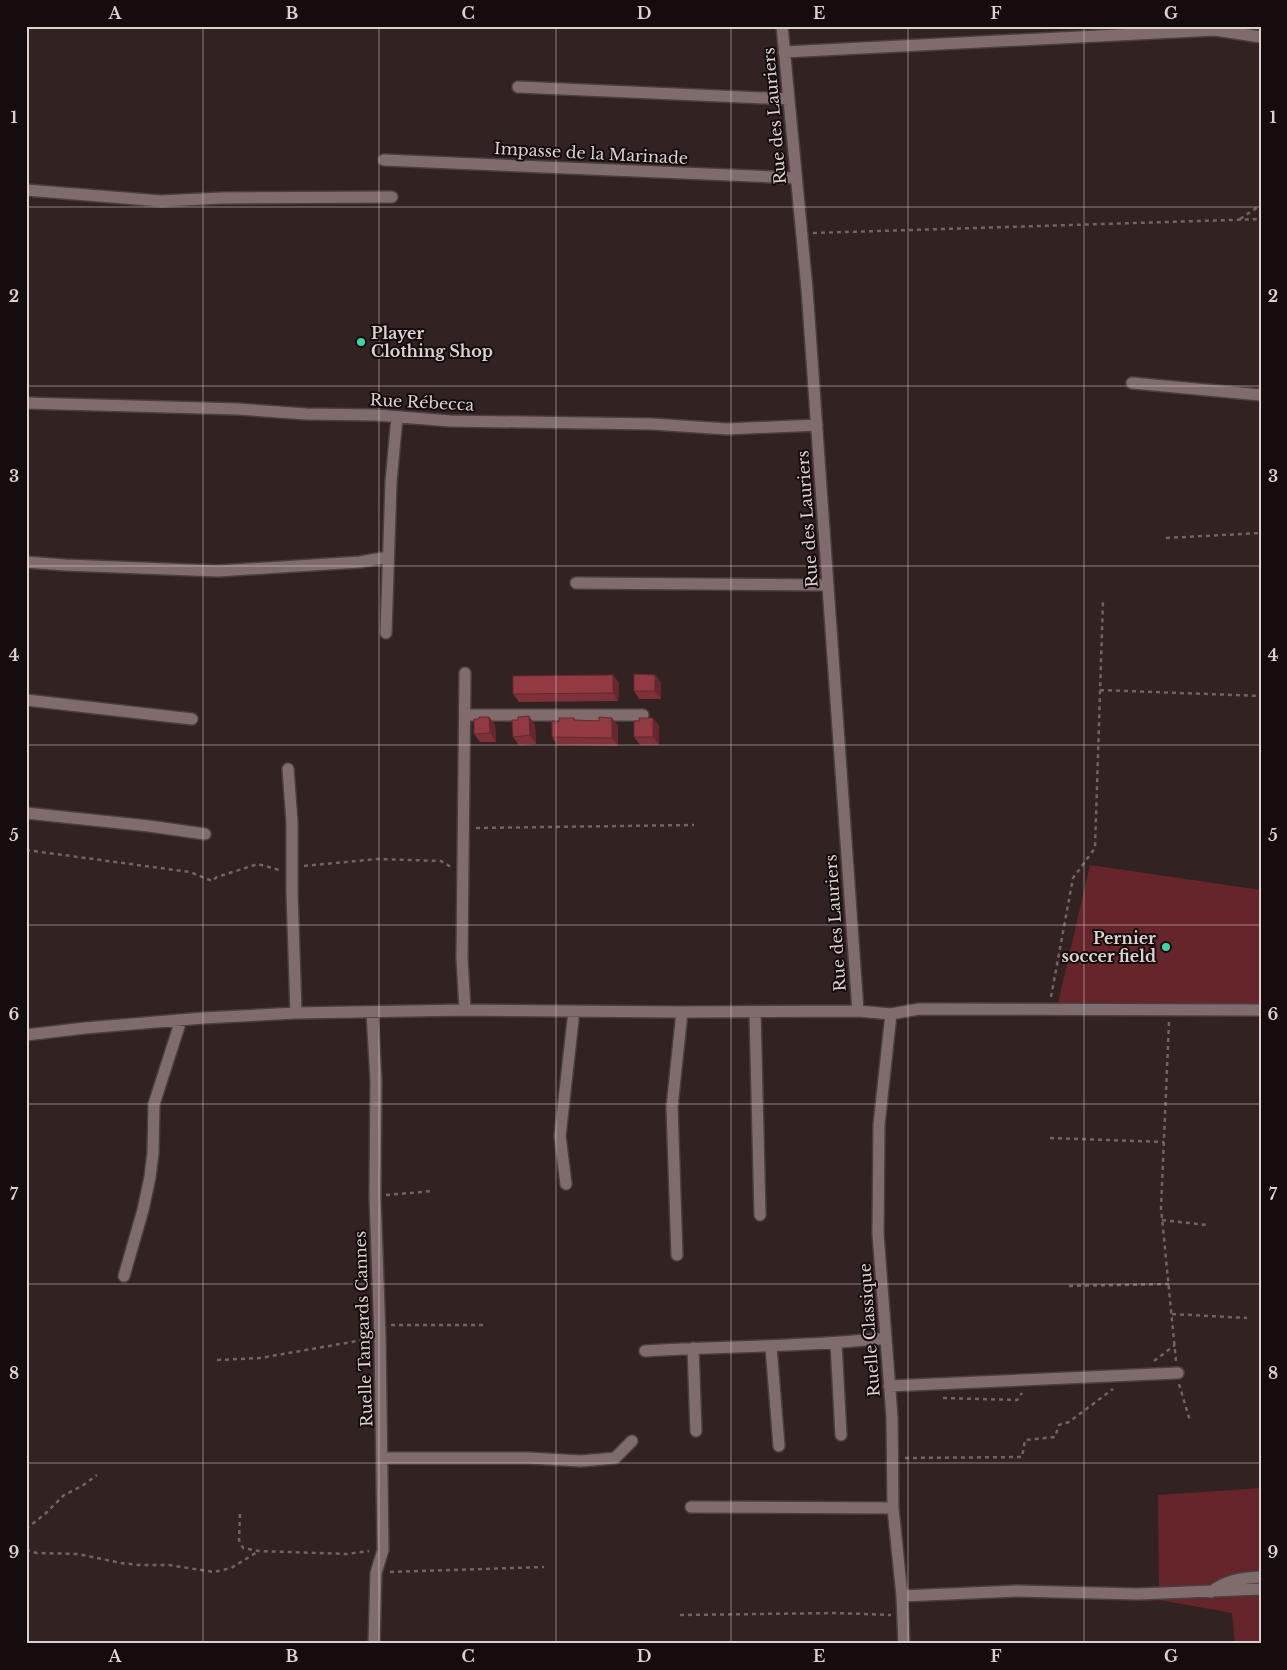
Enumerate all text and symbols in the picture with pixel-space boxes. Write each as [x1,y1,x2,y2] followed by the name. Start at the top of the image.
[108,3,123,23] text: A
[286,3,299,23] text: B
[461,3,475,23] text: C
[637,3,651,23] text: D
[813,3,825,23] text: E
[990,3,1002,23] text: F
[1164,3,1178,23] text: G
[758,47,790,185] street label: Rue des Lauriers
[11,107,18,127] text: 1
[1270,107,1277,127] text: 1
[494,138,688,168] street label: Impasse de la Marinade
[9,286,19,306] text: 2
[1268,286,1278,306] text: 2
[371,323,493,361] place label: Player Clothing Shop
[355,336,367,348] marker: Player Clothing Shop
[369,389,475,415] street label: Rue Rébecca
[792,450,822,588] street label: Rue des Lauriers
[9,466,19,486] text: 3
[1268,466,1278,486] text: 3
[9,645,19,665] text: 4
[1268,645,1278,665] text: 4
[9,825,19,845] text: 5
[1268,825,1278,845] text: 5
[820,854,850,992] street label: Rue des Lauriers
[1061,928,1156,966] place label: Pernier soccer field
[1160,941,1172,953] marker: Pernier soccer field
[9,1004,20,1024] text: 6
[1268,1004,1279,1024] text: 6
[10,1184,19,1204] text: 7
[1269,1184,1278,1204] text: 7
[350,1231,376,1427] street label: Ruelle Tangards Cannes
[854,1263,884,1397] street label: Ruelle Classique
[9,1363,19,1383] text: 8
[1268,1363,1278,1383] text: 8
[9,1542,20,1562] text: 9
[1268,1542,1279,1562] text: 9
[108,1646,123,1666] text: A
[286,1646,299,1666] text: B
[461,1646,475,1666] text: C
[637,1646,651,1666] text: D
[813,1646,825,1666] text: E
[990,1646,1002,1666] text: F
[1164,1646,1178,1666] text: G

